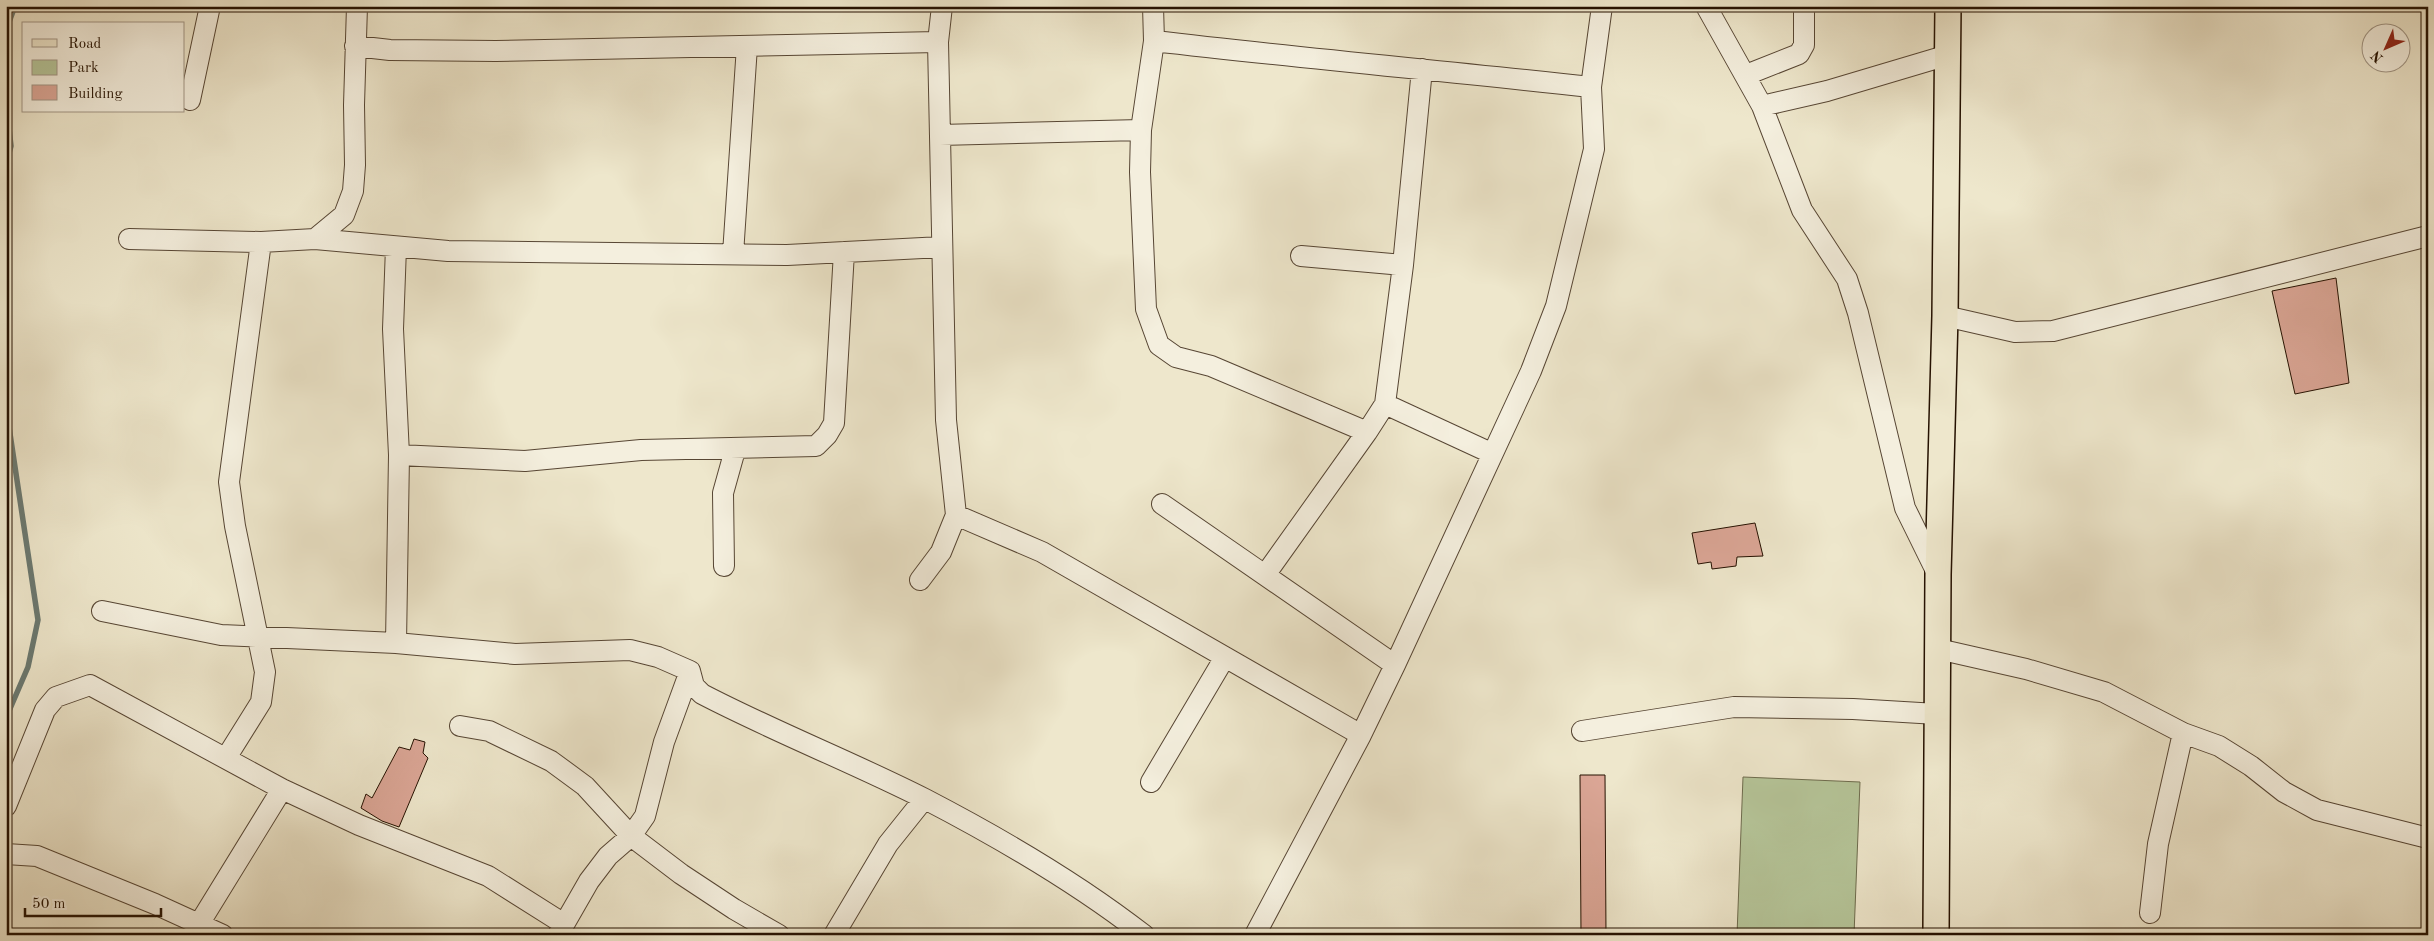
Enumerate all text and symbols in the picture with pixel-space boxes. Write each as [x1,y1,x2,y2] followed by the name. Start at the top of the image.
[22,22,185,112] legend
[2362,22,2412,72] north arrow
[68,37,102,52] text: Road
[2369,48,2386,65] text: N
[68,61,99,76] text: Park
[68,87,123,102] text: Building
[25,886,161,918] scale bar
[32,897,66,912] text: 50 m

